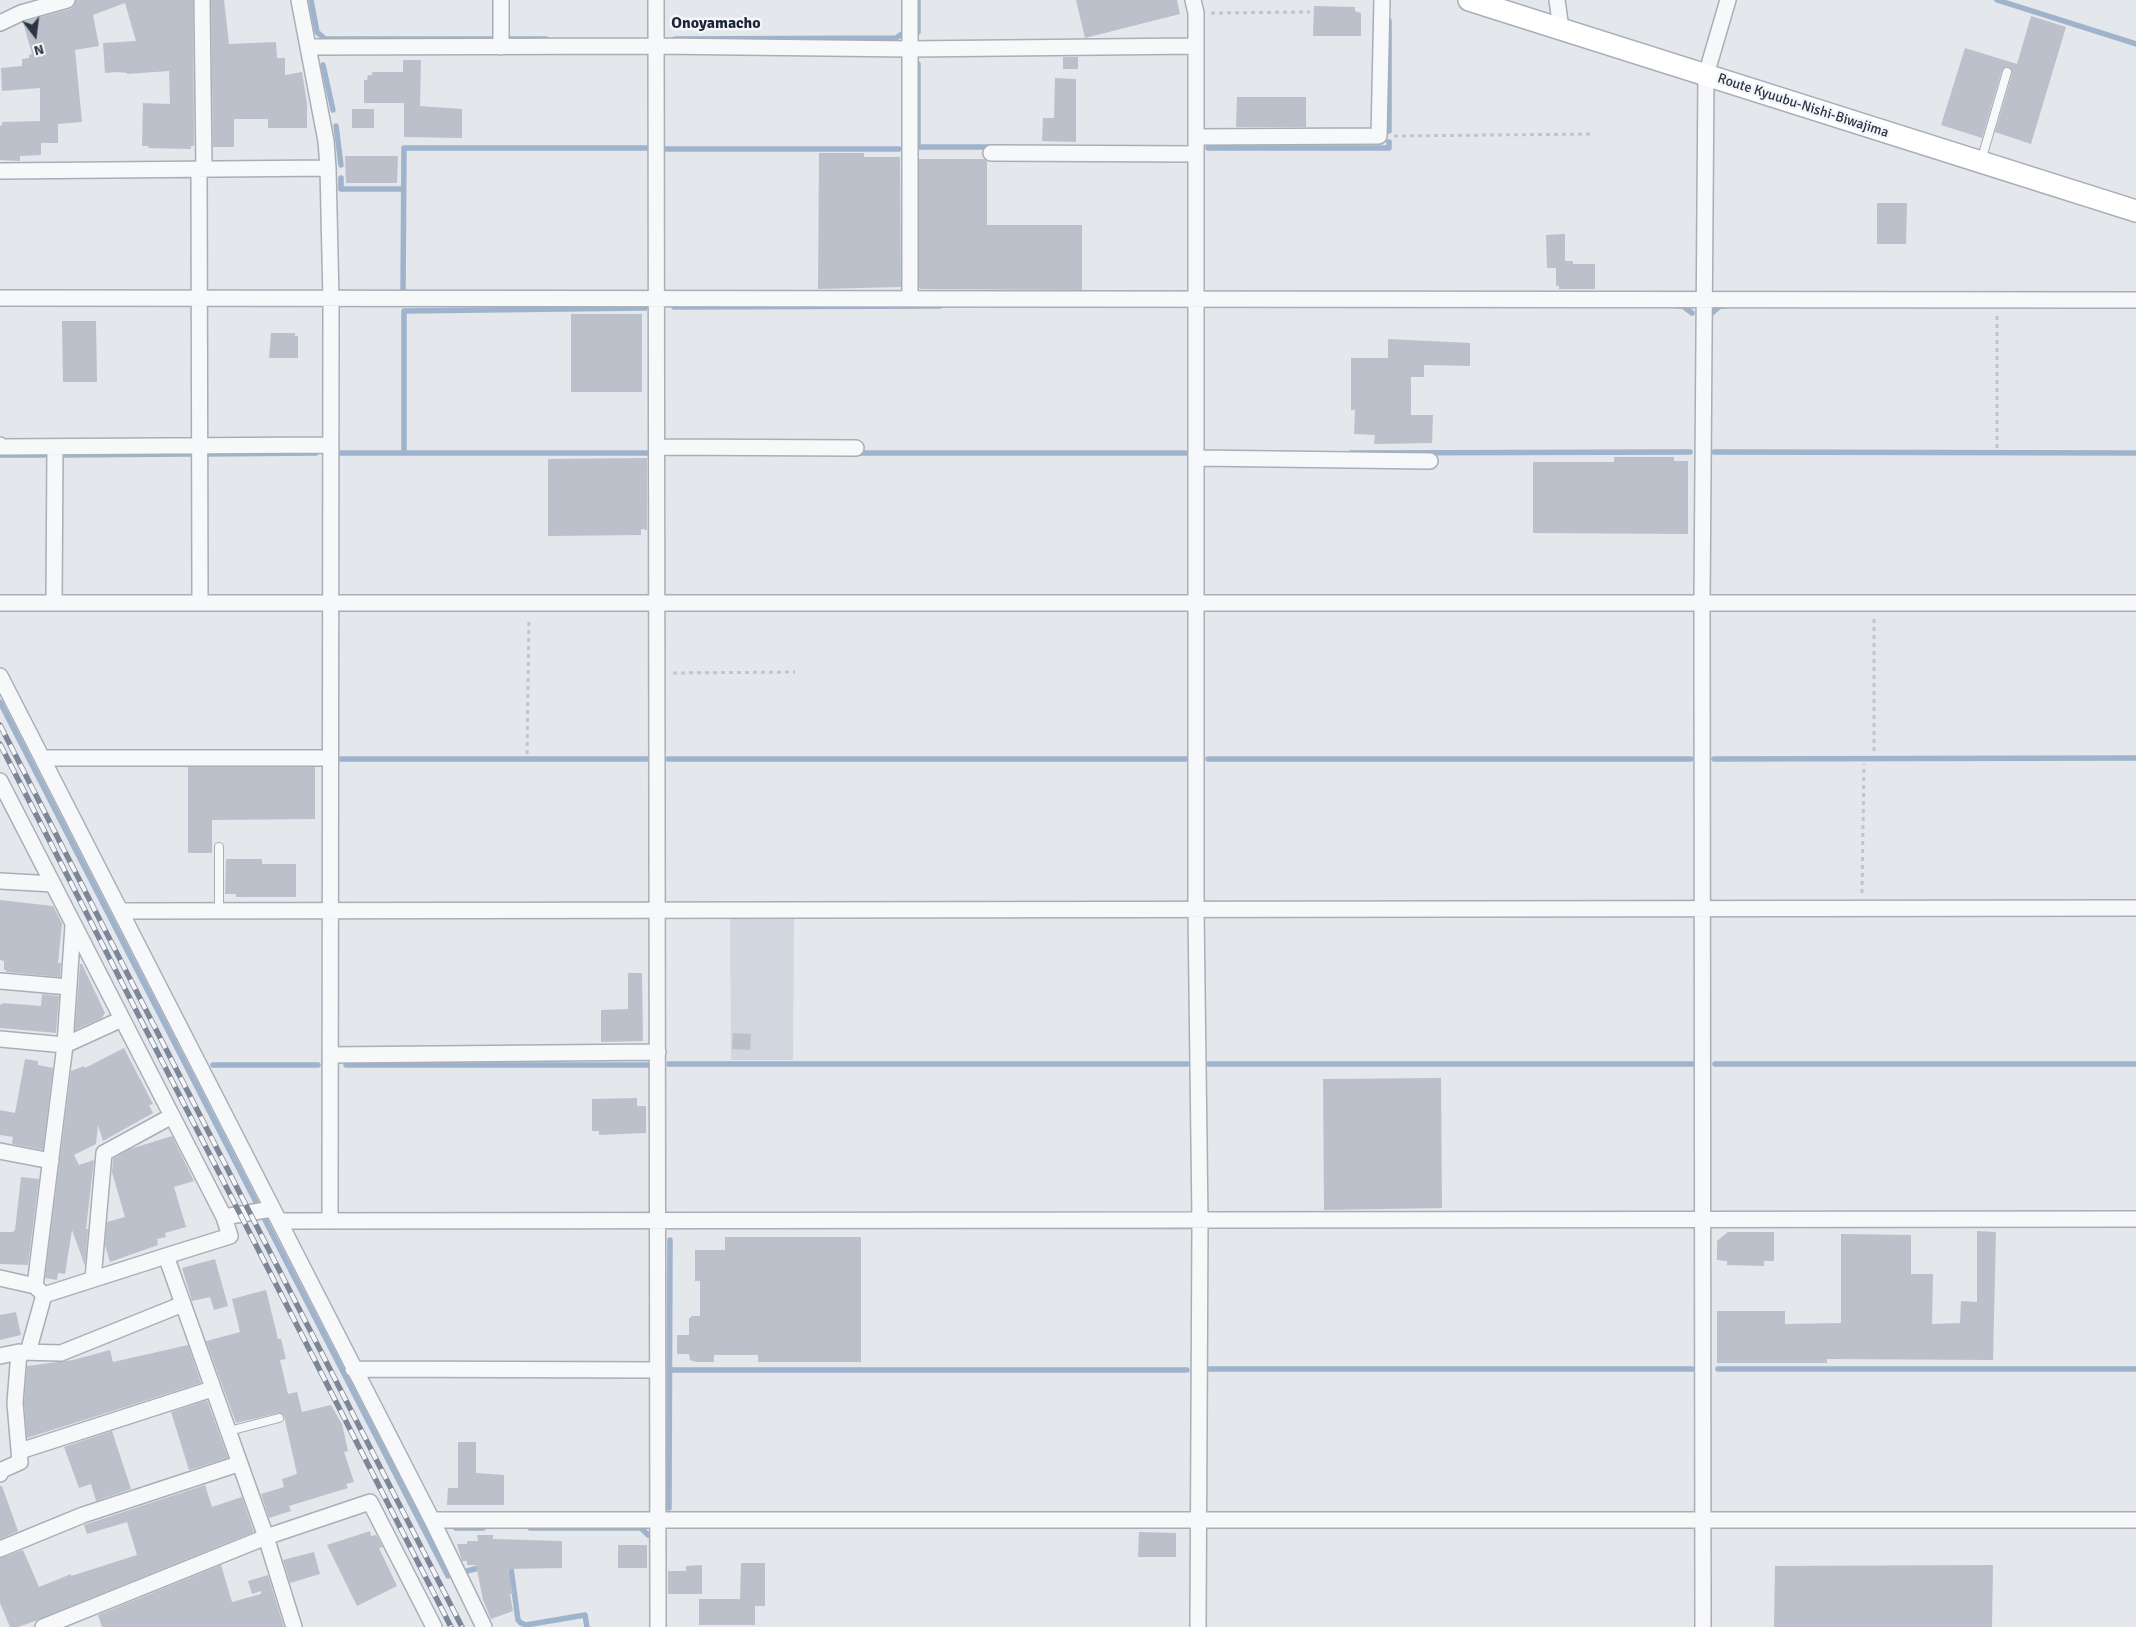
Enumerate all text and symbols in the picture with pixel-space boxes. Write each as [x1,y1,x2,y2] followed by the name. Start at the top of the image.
[10,10,60,60] north arrow
[671,14,761,34] district label: Onoyamacho
[32,40,46,59] text: N
[1715,70,1891,142] street label: Route Kyuubu-Nishi-Biwajima

